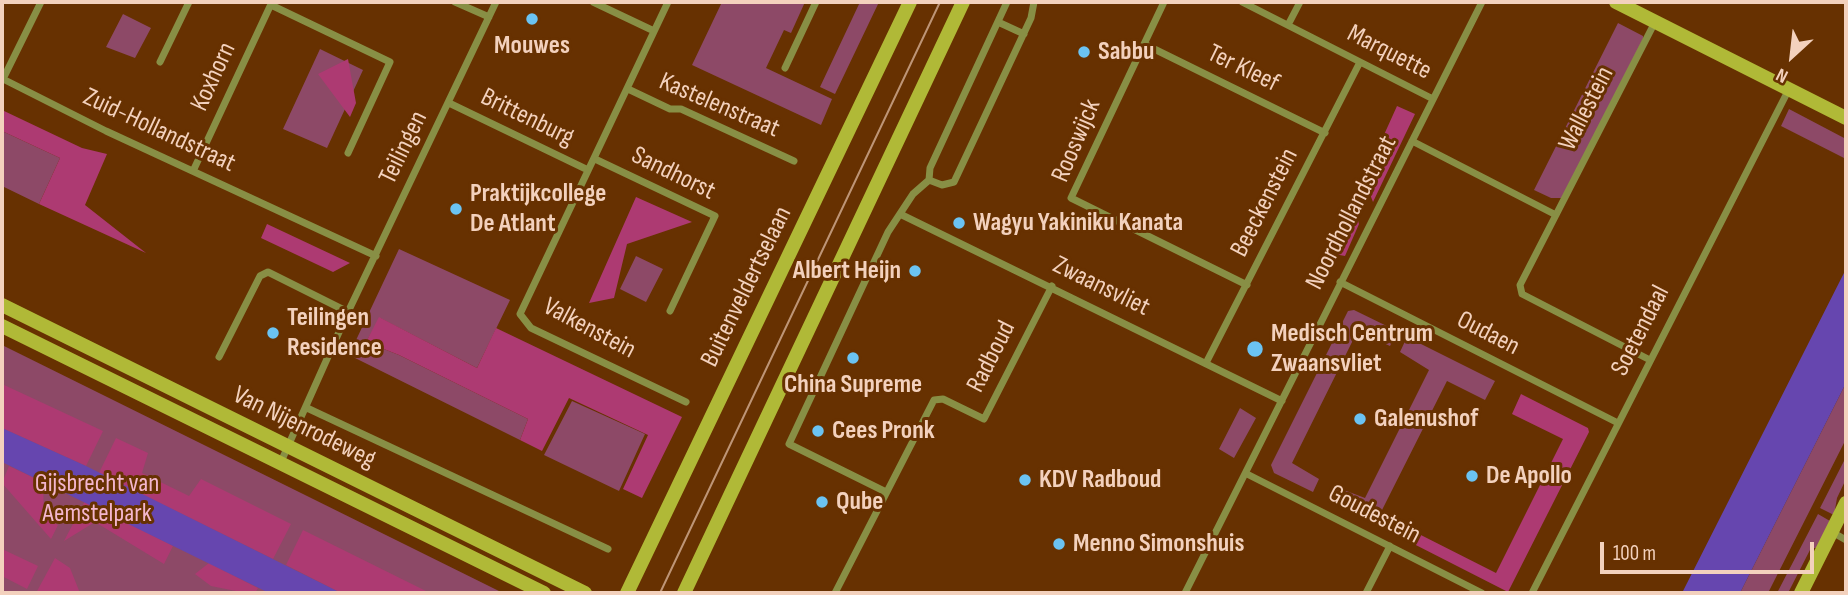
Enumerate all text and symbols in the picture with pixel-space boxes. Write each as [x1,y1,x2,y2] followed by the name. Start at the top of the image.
[524,11,540,27] marker: Mouwes
[1342,19,1436,87] street label: Marquette
[1757,21,1827,91] north arrow
[494,30,570,62] place label: Mouwes
[1098,36,1154,68] place label: Sabbu
[185,38,243,116] street label: Koxhorn
[1202,38,1284,100] street label: Ter Kleef
[1076,44,1092,60] marker: Sabbu
[1553,62,1621,156] street label: Wallestein
[1772,63,1792,88] text: N
[654,67,784,145] street label: Kastelenstraat
[78,82,240,180] street label: Zuid-Hollandstraat
[475,82,579,154] street label: Brittenburg
[1046,95,1108,187] street label: Rooswijck
[373,106,435,190] street label: Teilingen
[1300,131,1404,295] street label: Noordhollandstraat
[626,140,720,208] street label: Sandhorst
[1224,144,1306,262] street label: Beeckenstein
[470,178,606,240] place label: Praktijkcollege De Atlant
[448,201,464,217] marker: Praktijkcollege De Atlant
[695,202,799,372] street label: Buitenveldertselaan
[973,207,1183,239] place label: Wagyu Yakiniku Kanata
[951,215,967,231] marker: Wagyu Yakiniku Kanata
[1048,250,1154,324] street label: Zwaansvliet
[793,255,901,287] place label: Albert Heijn
[907,263,923,279] marker: Albert Heijn
[1605,281,1677,381] street label: Soetendaal
[537,292,641,366] street label: Valkenstein
[287,302,382,364] place label: Teilingen Residence
[1451,305,1525,363] street label: Oudaen
[961,316,1023,398] street label: Radboud
[1271,318,1433,380] place label: Medisch Centrum Zwaansvliet
[265,325,281,341] marker: Teilingen Residence
[1245,339,1265,359] marker: Medisch Centrum Zwaansvliet
[845,350,861,366] marker: China Supreme
[784,369,922,401] place label: China Supreme
[228,380,380,476] street label: Van Nijenrodeweg
[1374,403,1478,435] place label: Galenushof
[1352,411,1368,427] marker: Galenushof
[832,415,935,447] place label: Cees Pronk
[810,423,826,439] marker: Cees Pronk
[1486,460,1572,492] place label: De Apollo
[1039,464,1161,496] place label: KDV Radboud
[35,468,159,530] park label: Gijsbrecht van Aemstelpark
[1464,468,1480,484] marker: De Apollo
[1017,472,1033,488] marker: KDV Radboud
[1323,479,1425,551] street label: Goudestein
[836,486,883,518] place label: Qube
[814,494,830,510] marker: Qube
[1073,528,1244,560] place label: Menno Simonshuis
[1603,528,1816,572] scale bar
[1051,536,1067,552] marker: Menno Simonshuis
[1613,541,1656,566] text: 100 m

